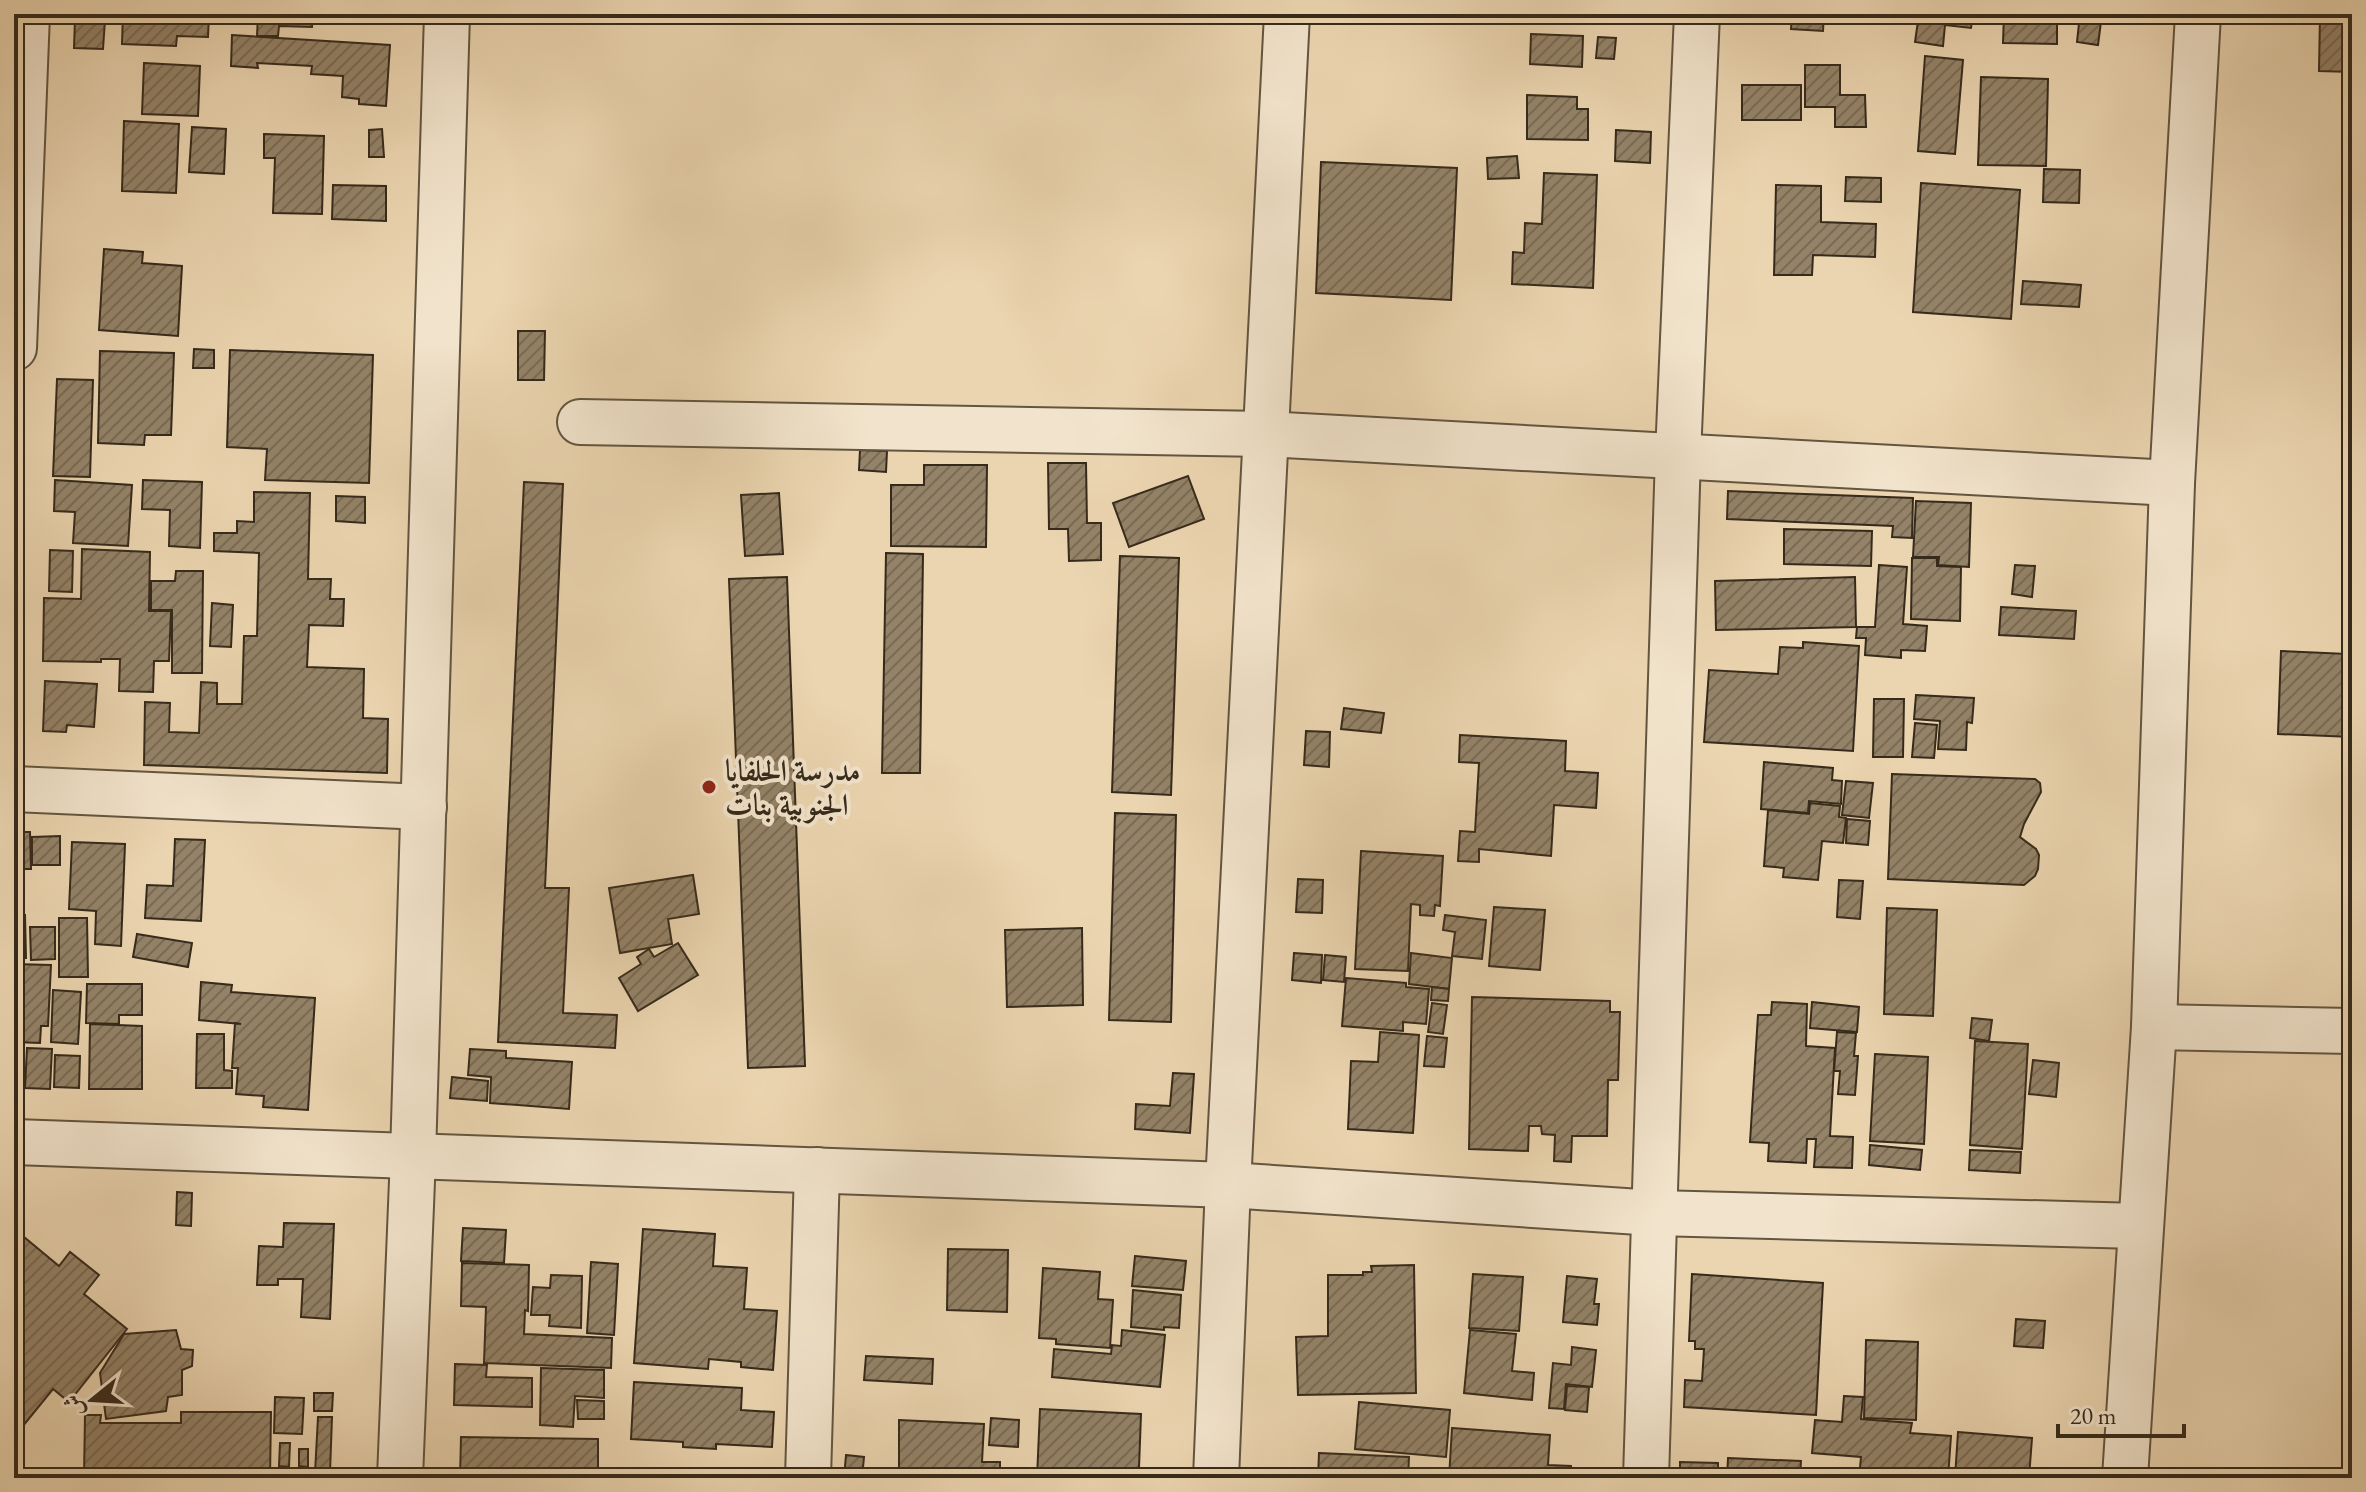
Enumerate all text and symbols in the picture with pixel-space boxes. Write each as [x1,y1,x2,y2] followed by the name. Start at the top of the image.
[725,751,860,824] place label: مدرسة الحلفايا الجنوبية بنات
[700,778,718,796] marker: مدرسة الحلفايا الجنوبية بنات
[52,1360,132,1440] north arrow
[2058,1388,2184,1438] scale bar
[56,1391,91,1421] text: ش
[2070,1400,2117,1431] text: 20 m

